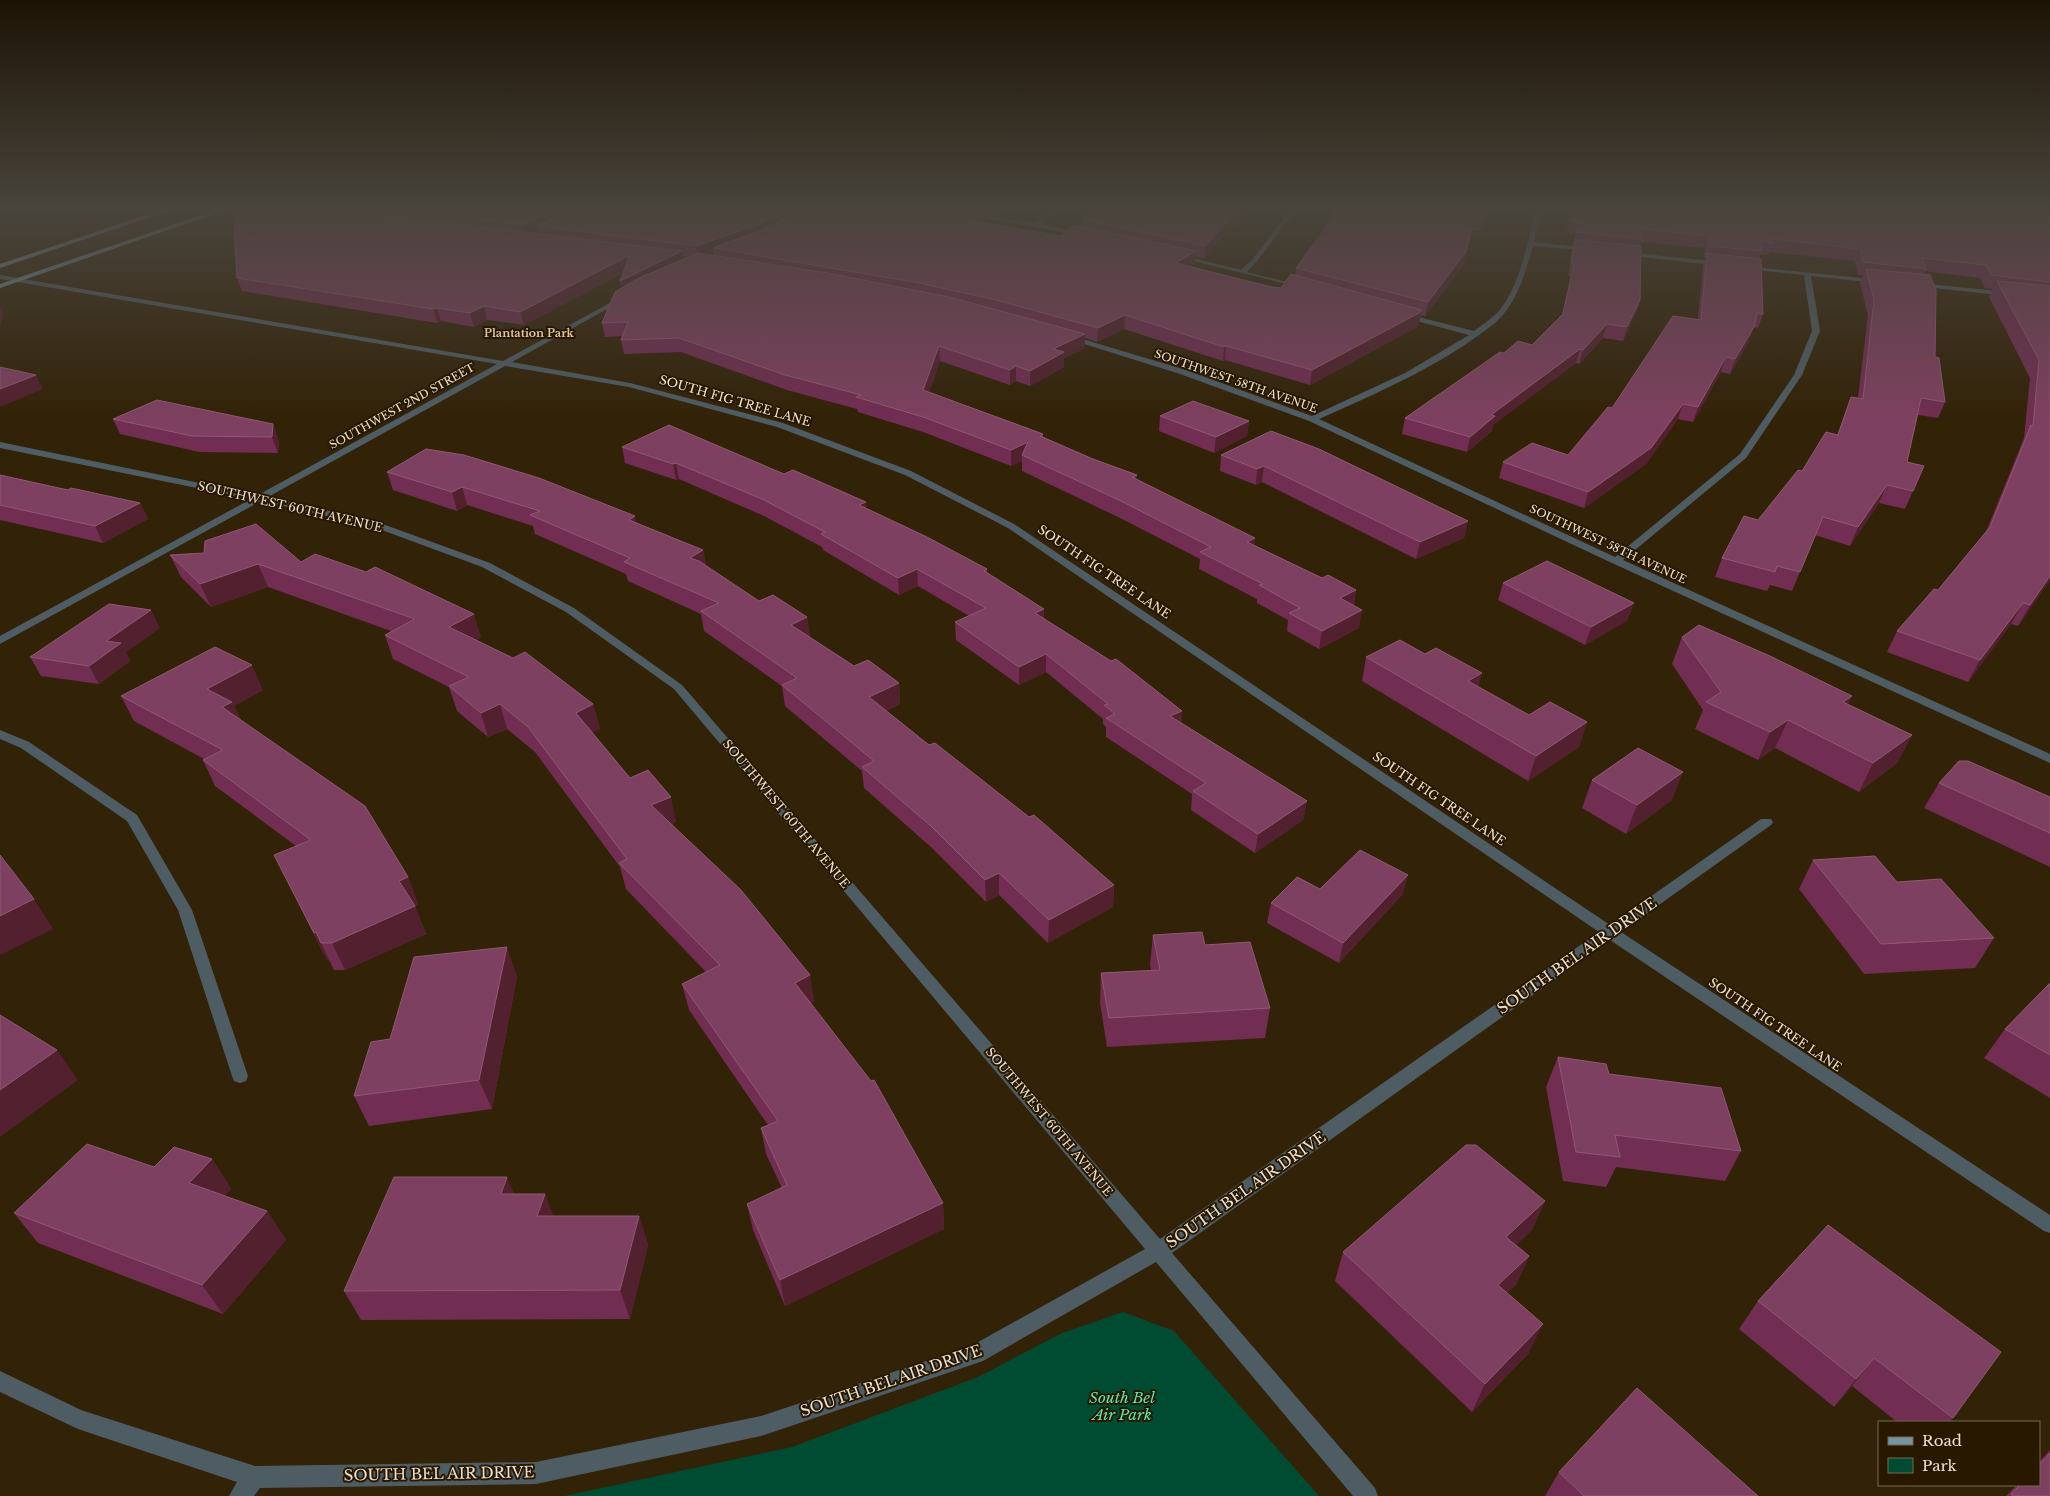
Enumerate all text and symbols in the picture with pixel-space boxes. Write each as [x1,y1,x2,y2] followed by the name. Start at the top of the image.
[484,326,575,340] district label: Plantation Park
[1153,346,1319,416] street label: SOUTHWEST 58TH AVENUE
[327,360,477,452] street label: SOUTHWEST 2ND STREET
[658,372,813,429] street label: SOUTH FIG TREE LANE
[196,478,384,535] street label: SOUTHWEST 60TH AVENUE
[1527,501,1689,587] street label: SOUTHWEST 58TH AVENUE
[1035,521,1174,622] street label: SOUTH FIG TREE LANE
[720,736,853,891] street label: SOUTHWEST 60TH AVENUE
[1370,748,1509,849] street label: SOUTH FIG TREE LANE
[1493,893,1660,1018] street label: SOUTH BEL AIR DRIVE
[1706,974,1845,1075] street label: SOUTH FIG TREE LANE
[983,1044,1116,1199] street label: SOUTHWEST 60TH AVENUE
[1162,1127,1329,1252] street label: SOUTH BEL AIR DRIVE
[798,1341,984,1421] street label: SOUTH BEL AIR DRIVE
[1089,1388,1155,1424] park label: South Bel Air Park
[1878,1421,2040,1486] legend
[1922,1431,1962,1450] text: Road
[1922,1456,1958,1475] text: Park
[344,1462,534,1485] street label: SOUTH BEL AIR DRIVE

